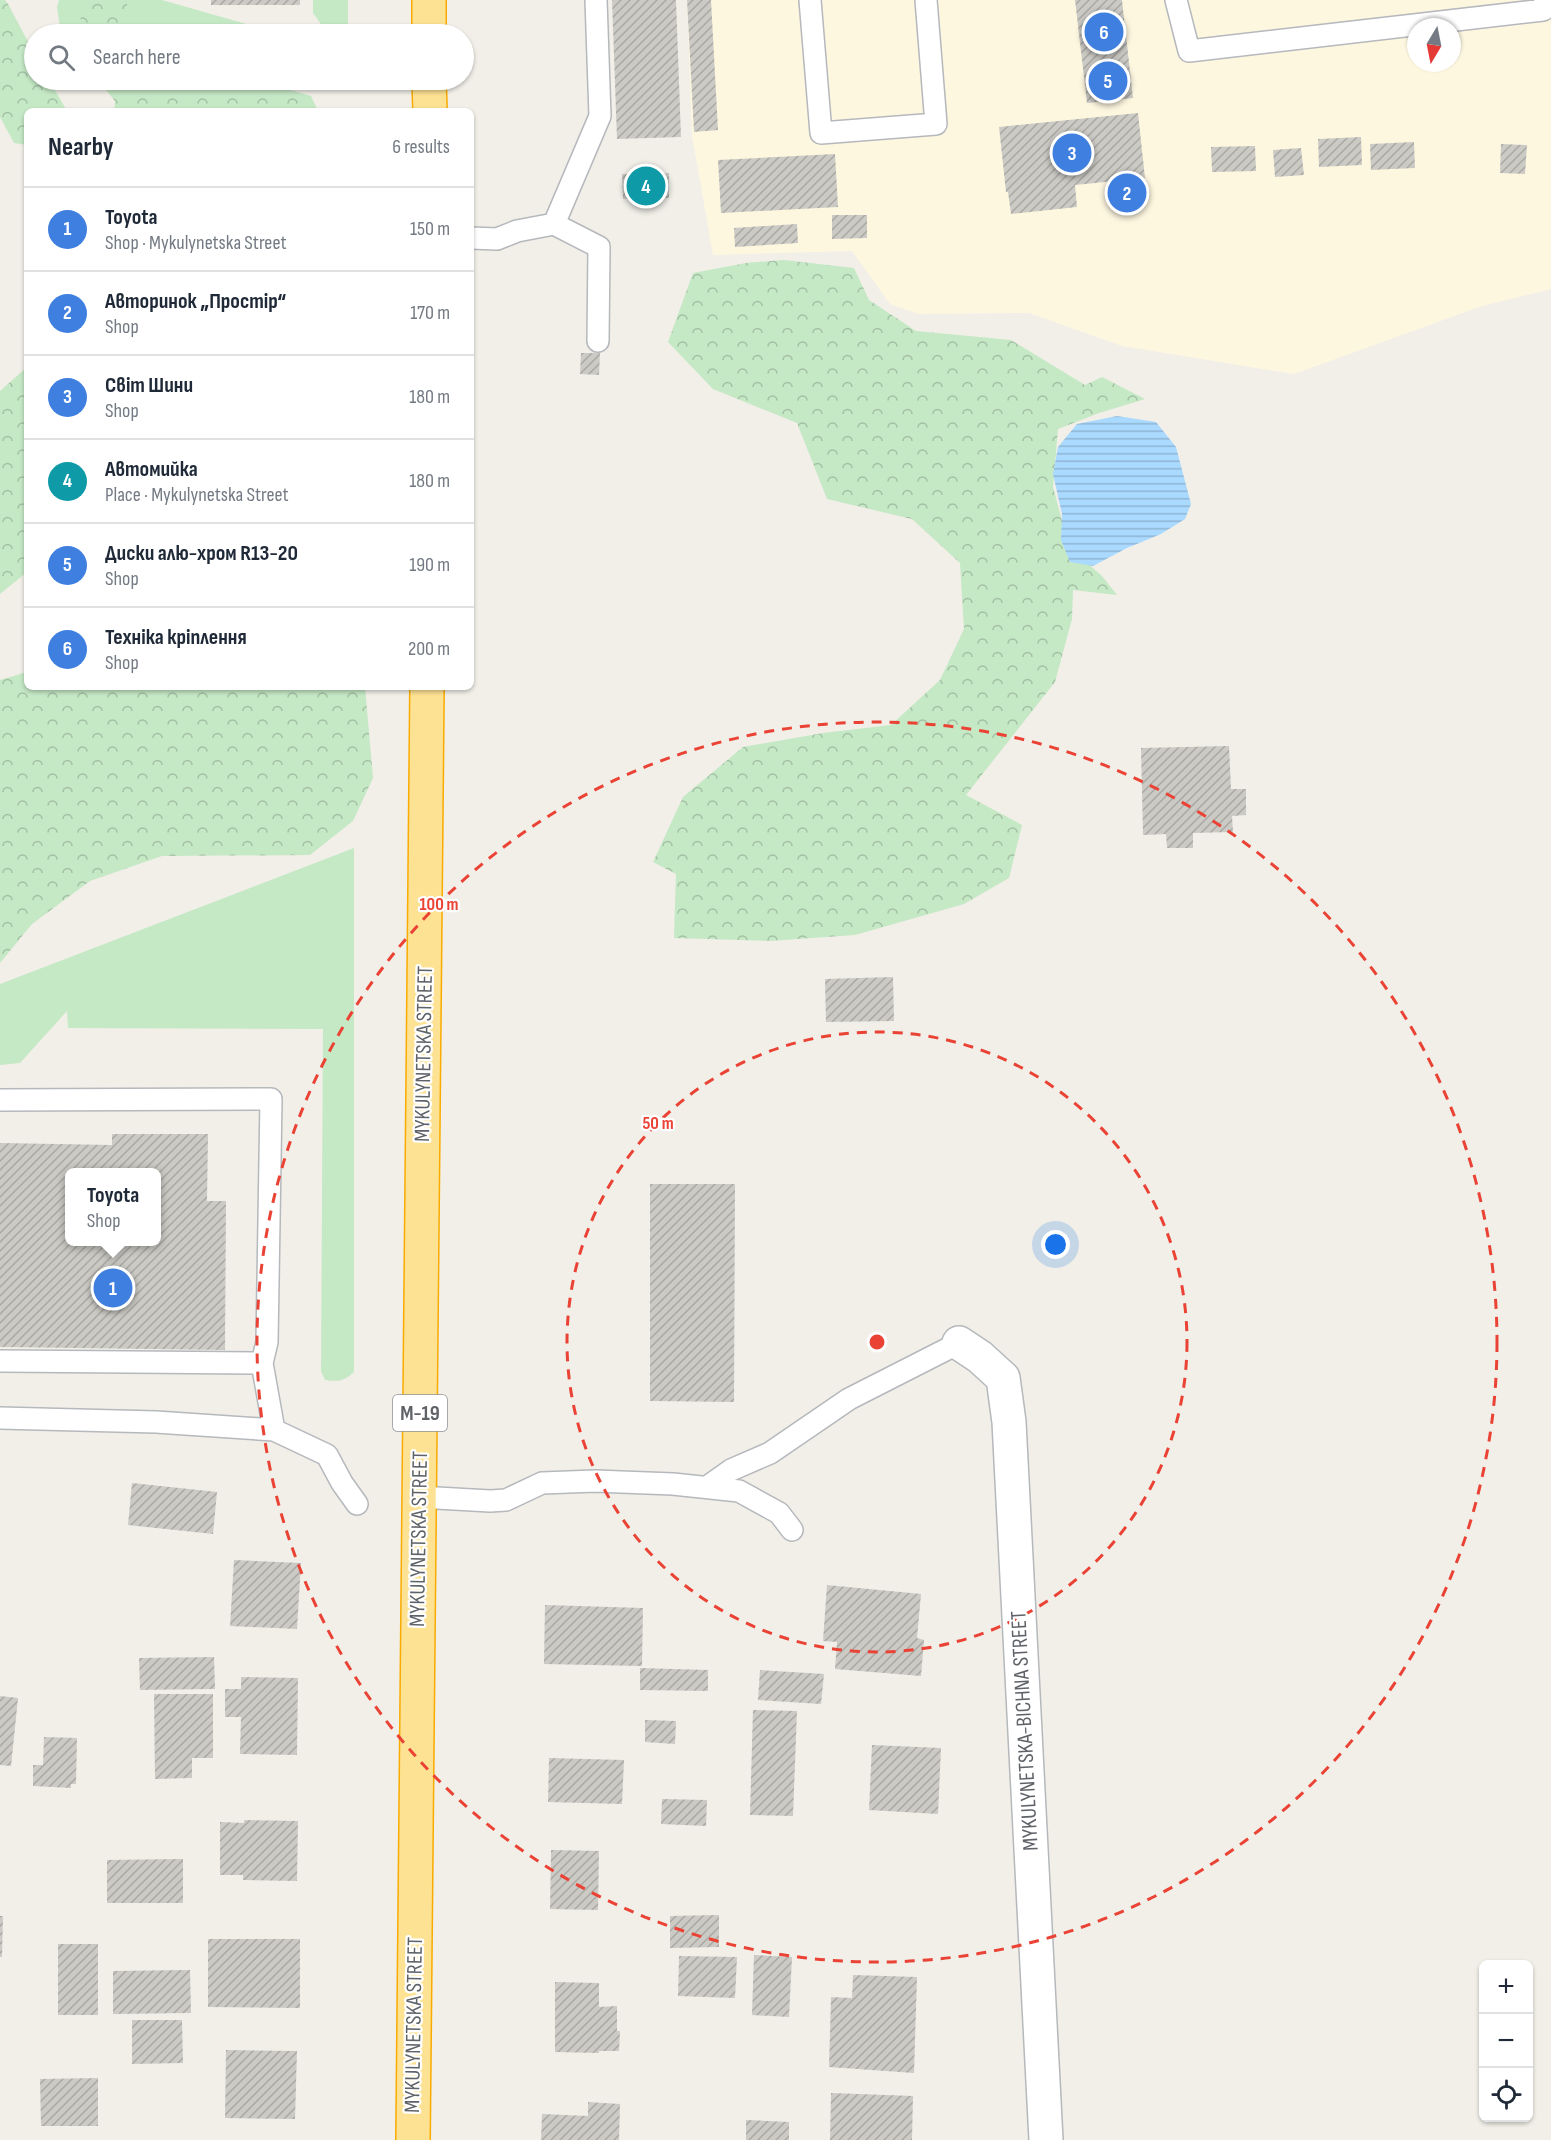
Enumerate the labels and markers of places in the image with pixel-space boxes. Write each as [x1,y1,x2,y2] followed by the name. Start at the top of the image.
[1084,9,1124,54] pin: 6
[1088,58,1128,104] pin: 5
[1052,130,1092,176] pin: 3
[626,164,666,208] pin: 4
[1108,170,1146,216] pin: 2
[94,1266,132,1310] pin: 1
[867,1332,887,1352] centre of rings

